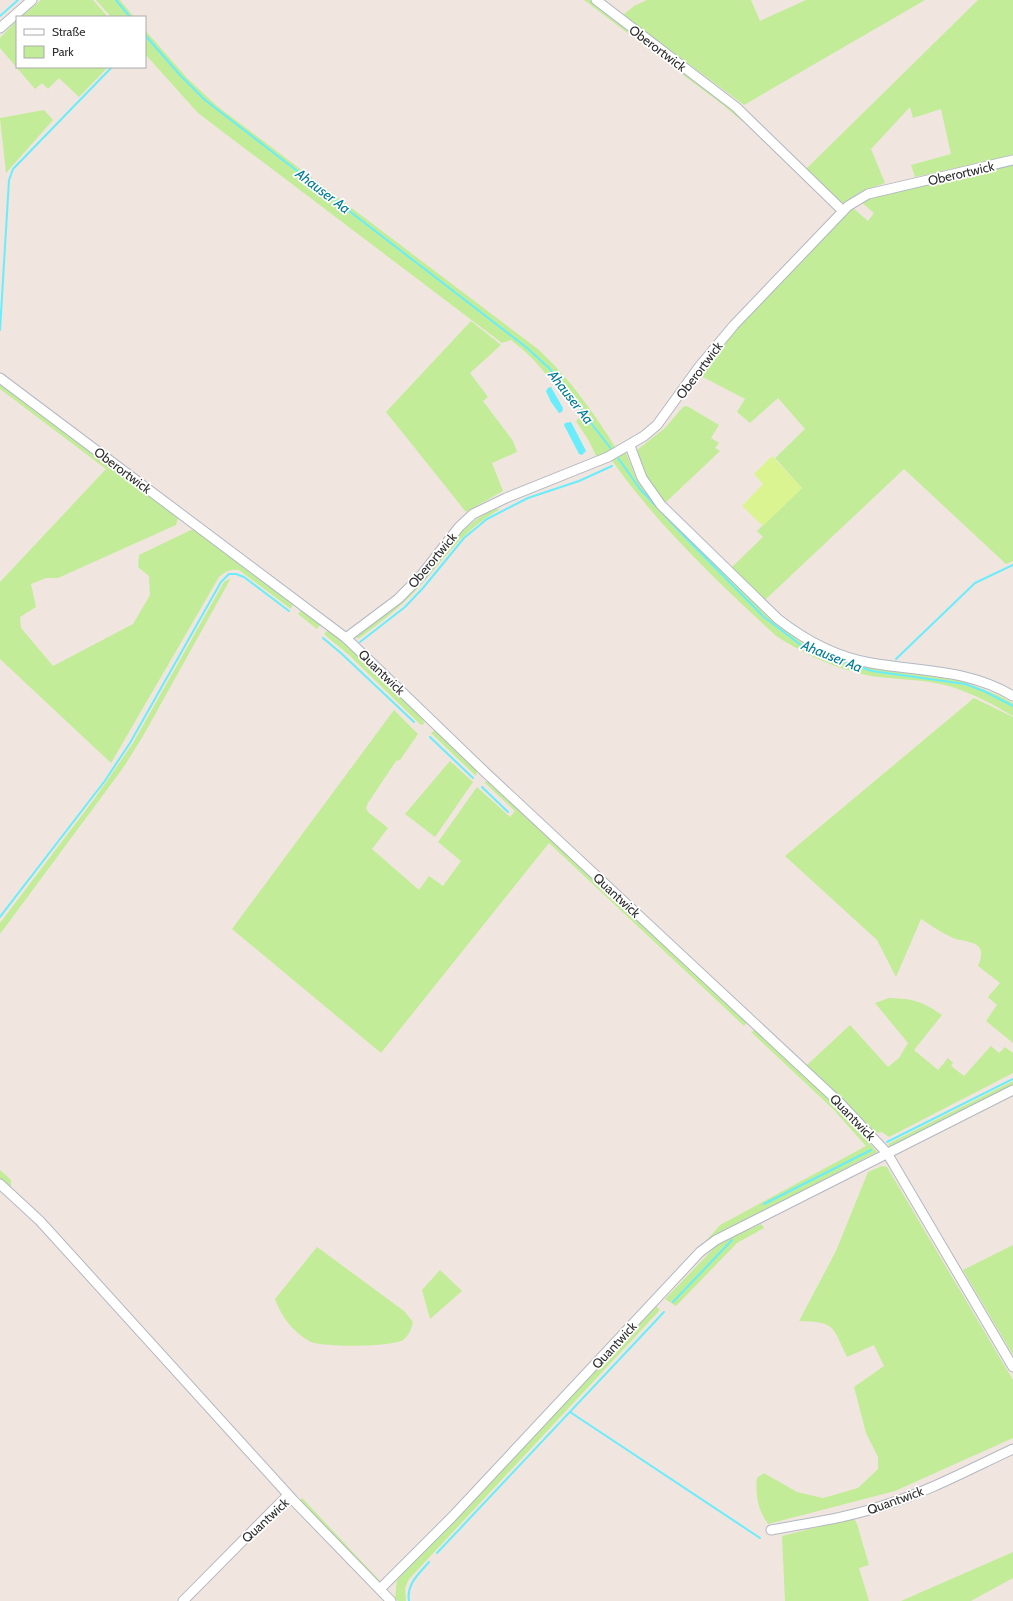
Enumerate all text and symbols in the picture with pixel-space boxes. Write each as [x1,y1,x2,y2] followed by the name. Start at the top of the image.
[16,16,146,68] legend
[626,21,690,75] street label: Oberortwick
[52,24,85,39] text: Straße
[52,44,74,59] text: Park
[926,158,996,188] street label: Oberortwick
[291,164,354,217] water label: Ahauser Aa
[672,338,726,402] street label: Oberortwick
[544,365,598,428] water label: Ahauser Aa
[91,443,155,497] street label: Oberortwick
[404,529,460,591] street label: Oberortwick
[798,635,865,676] water label: Ahauser Aa
[355,646,409,698] street label: Quantwick
[590,869,644,921] street label: Quantwick
[827,1090,879,1144] street label: Quantwick
[588,1318,640,1372] street label: Quantwick
[865,1482,925,1518] street label: Quantwick
[238,1494,292,1546] street label: Quantwick

